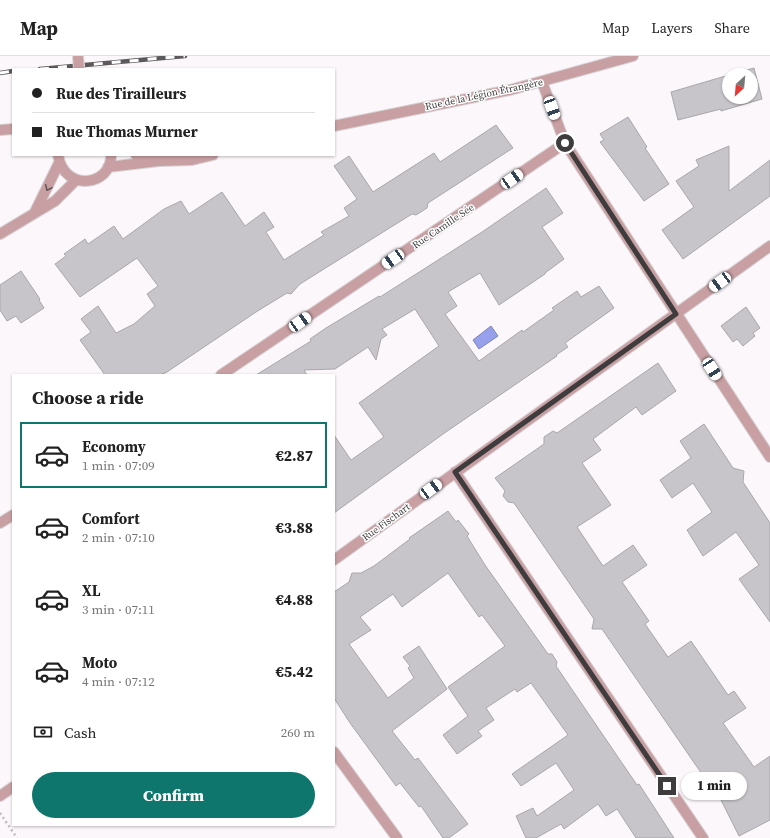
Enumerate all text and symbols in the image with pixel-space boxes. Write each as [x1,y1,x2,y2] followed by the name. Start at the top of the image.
[20,15,58,41] text: Map
[602,18,629,38] text: Map
[651,18,693,38] text: Layers
[715,18,750,38] text: Share
[722,68,758,104] north arrow
[722,68,758,104] map controls
[424,75,544,113] street label: Rue de la Légion Étrangère
[56,83,186,104] text: Rue des Tirailleurs
[542,95,562,121] car
[56,121,198,142] text: Rue Thomas Murner
[556,134,574,152] route start
[499,167,525,191] car
[45,183,53,191] one-way arrow
[410,201,476,251] street label: Rue Camille Sée
[380,247,406,271] car
[707,270,733,294] car
[287,310,313,334] car
[700,356,724,382] car
[32,385,144,410] text: Choose a ride
[82,436,146,457] text: Economy
[34,437,70,473] icon: car
[275,445,313,466] text: €2.87
[82,457,155,474] text: 1 min · 07:09
[418,477,444,501] car
[360,500,413,544] street label: Rue Fischart
[82,508,140,529] text: Comfort
[34,509,70,545] icon: car
[275,517,313,538] text: €3.88
[82,529,155,546] text: 2 min · 07:10
[82,580,101,601] text: XL
[34,581,70,617] icon: car
[275,589,313,610] text: €4.88
[82,601,155,618] text: 3 min · 07:11
[82,652,117,673] text: Moto
[34,653,70,689] icon: car
[275,661,313,682] text: €5.42
[82,673,155,690] text: 4 min · 07:12
[32,721,54,743] icon: cash
[64,722,96,743] text: Cash
[281,724,315,741] text: 260 m
[32,772,315,818] button: Confirm
[681,772,747,800] callout: 1 min
[658,777,676,795] route end
[697,777,731,794] text: 1 min

